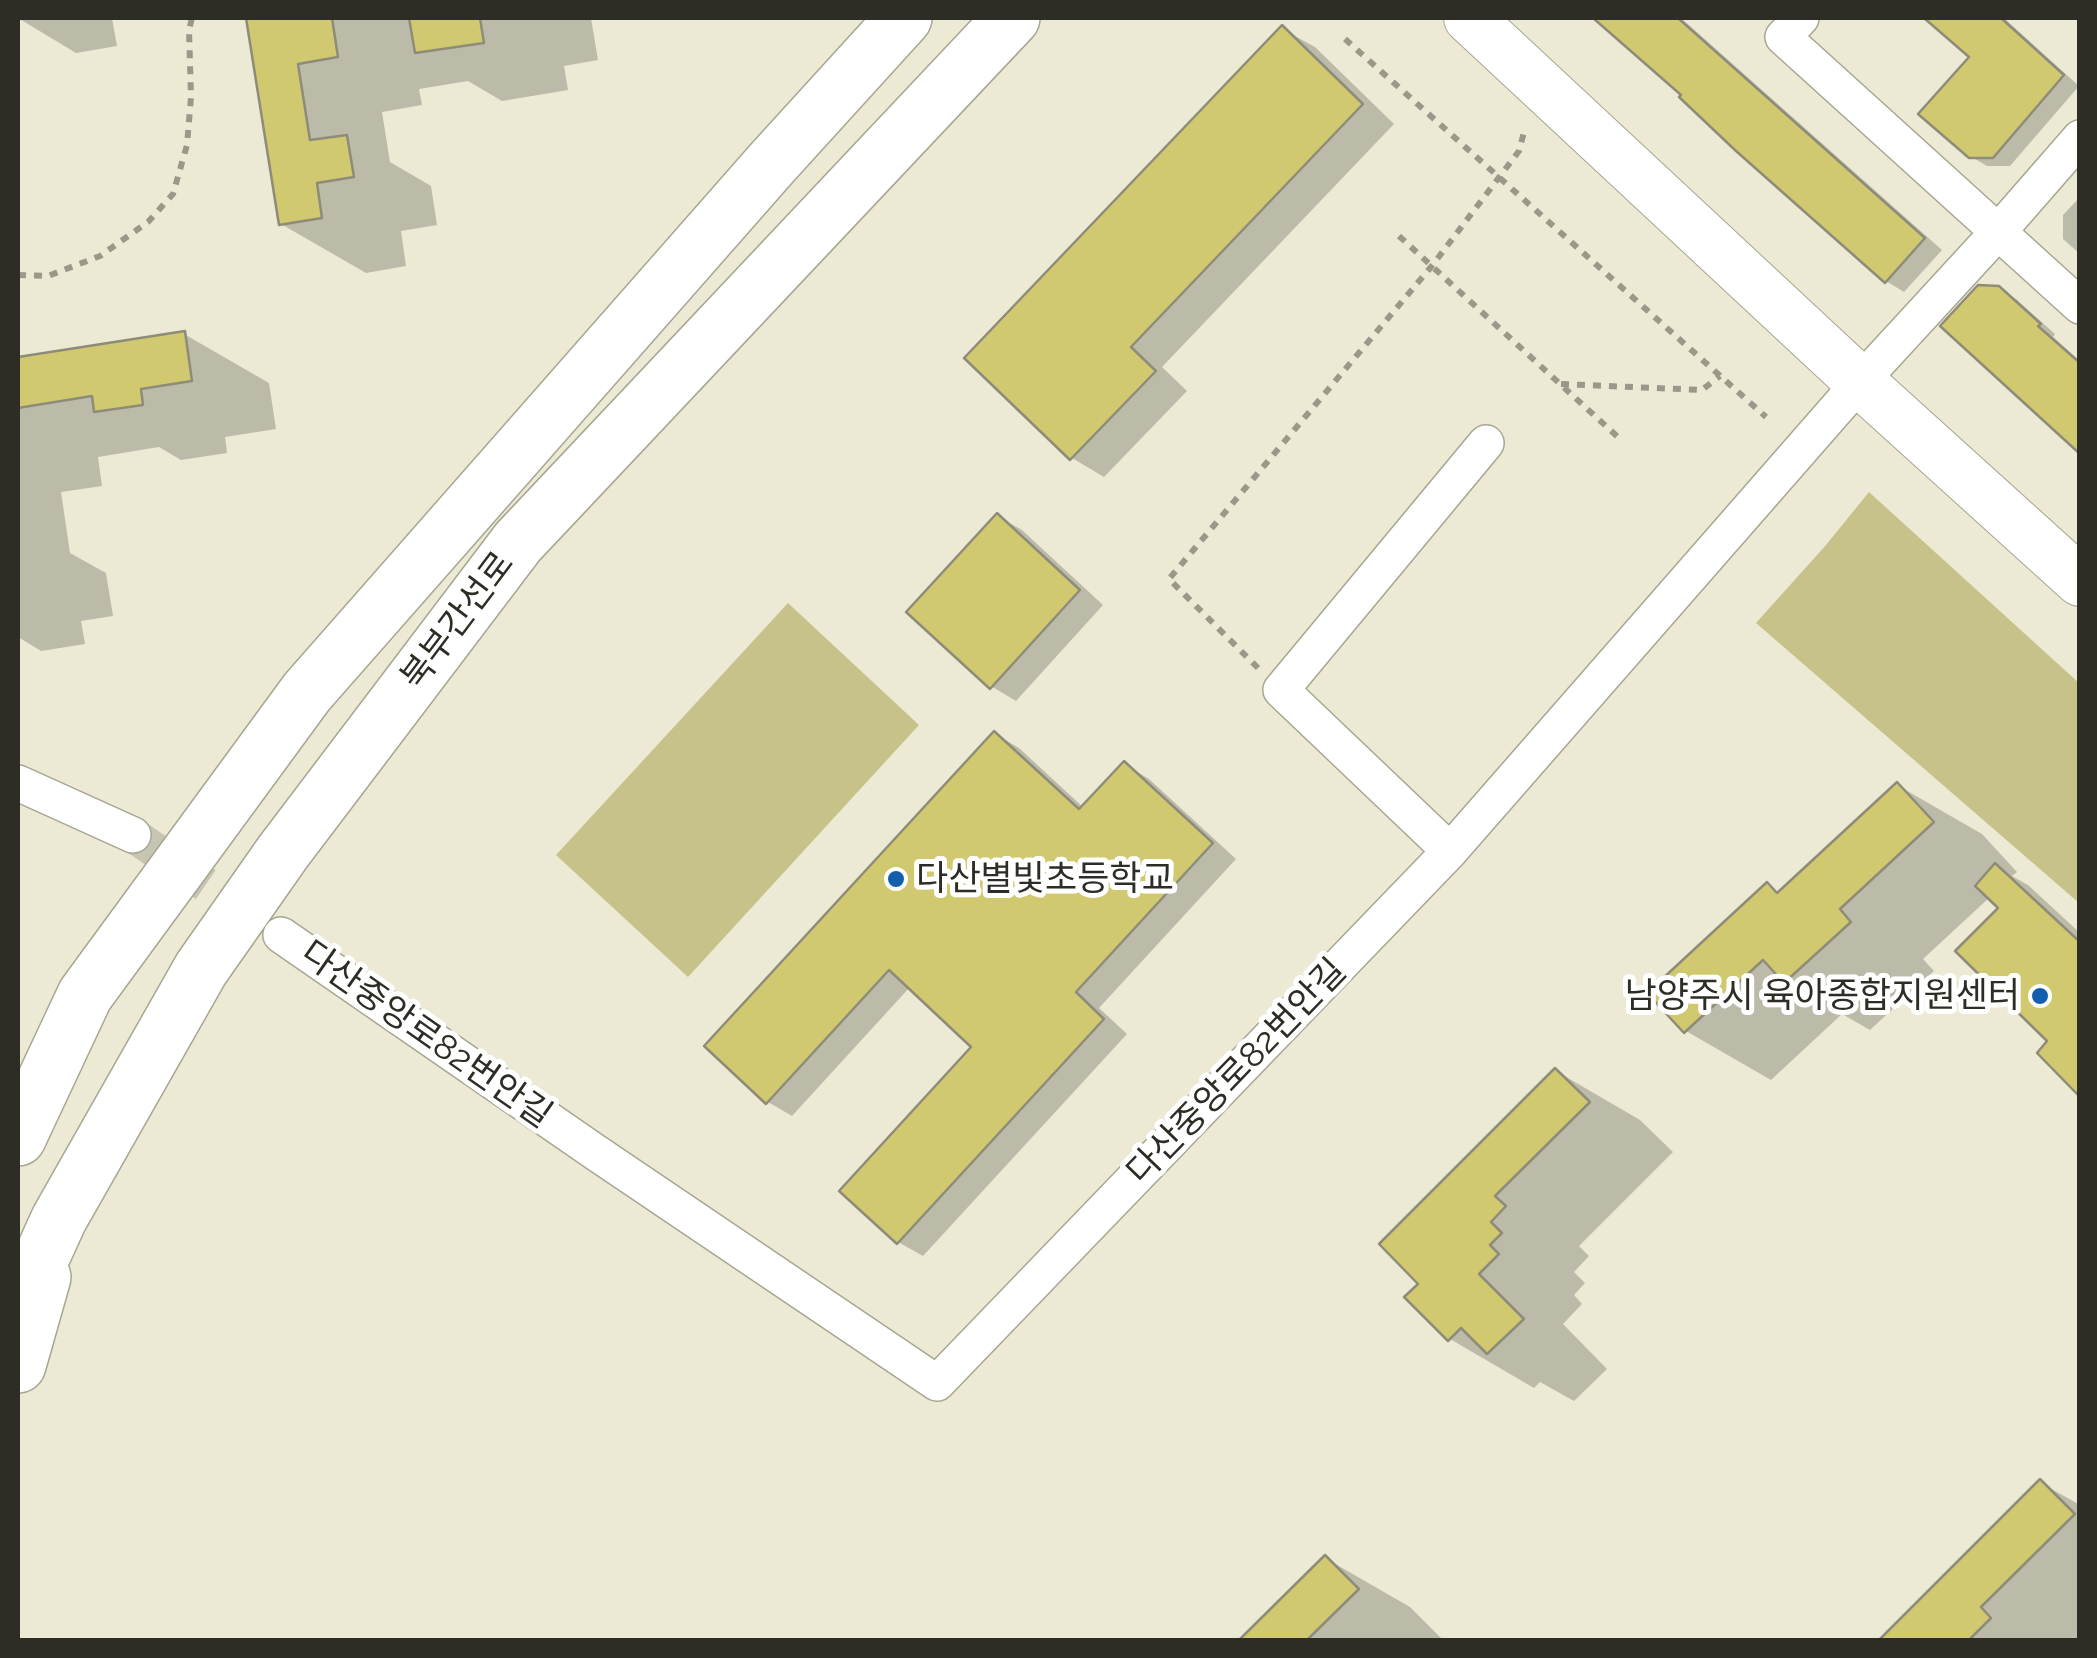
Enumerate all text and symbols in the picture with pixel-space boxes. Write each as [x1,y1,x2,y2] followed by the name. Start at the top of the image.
[393,544,523,698] street label: 북부간선로
[916,858,1174,900] place label: 다산별빛초등학교
[885,868,907,890] marker: 다산별빛초등학교
[292,933,560,1137] street label: 다산중앙로82번안길
[1119,951,1355,1193] street label: 다산중앙로82번안길
[1625,975,2020,1017] place label: 남양주시 육아종합지원센터
[2029,985,2051,1007] marker: 남양주시 육아종합지원센터

